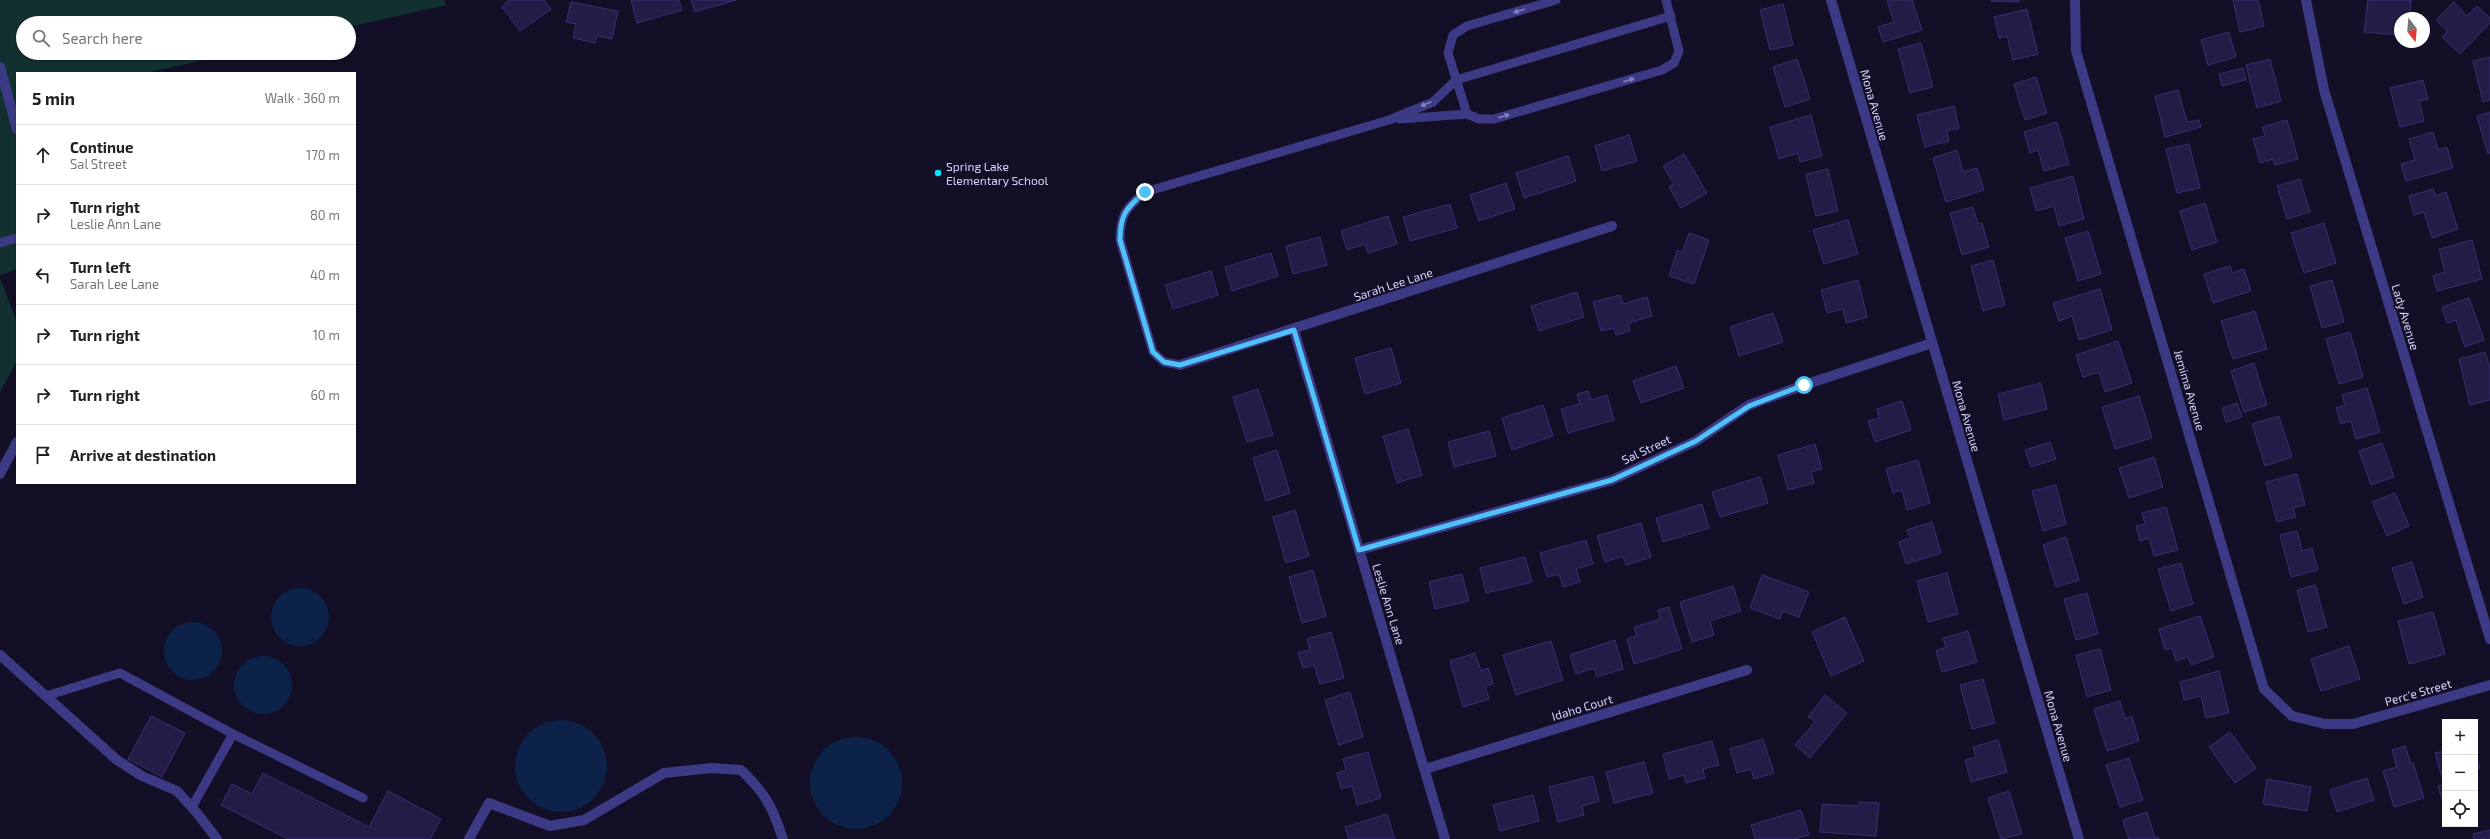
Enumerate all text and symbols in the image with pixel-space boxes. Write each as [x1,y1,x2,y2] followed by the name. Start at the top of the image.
[1512,8,1524,14] one-way arrow
[2394,12,2430,48] north arrow
[16,16,356,60] search box
[30,27,52,49] icon: search
[62,29,143,47] text: Search here
[1858,68,1892,142] street label: Mona Avenue
[1623,77,1635,83] one-way arrow
[32,88,75,108] text: 5 min
[265,90,340,106] text: Walk · 360 m
[1420,102,1432,108] one-way arrow
[1498,113,1510,119] one-way arrow
[70,138,133,156] text: Continue
[32,144,54,166] icon: ahead
[306,147,340,163] text: 170 m
[70,156,127,172] text: Sal Street
[946,159,1049,187] place label: Spring Lake Elementary School
[933,168,943,178] marker: Spring Lake Elementary School
[1136,183,1154,201] route end
[70,198,140,216] text: Turn right
[32,204,54,226] icon: right
[310,207,340,223] text: 80 m
[70,216,161,232] text: Leslie Ann Lane
[70,258,131,276] text: Turn left
[32,264,54,286] icon: left
[1352,265,1434,303] street label: Sarah Lee Lane
[310,267,340,283] text: 40 m
[70,276,159,292] text: Sarah Lee Lane
[2389,282,2423,352] street label: Lady Avenue
[32,324,54,346] icon: right
[70,326,140,344] text: Turn right
[313,327,340,343] text: 10 m
[2172,348,2208,432] street label: Jemima Avenue
[1795,376,1813,394] route start
[1950,379,1984,453] street label: Mona Avenue
[32,384,54,406] icon: right
[70,386,140,404] text: Turn right
[310,387,340,403] text: 60 m
[1619,431,1673,466] street label: Sal Street
[32,444,54,466] icon: arrive
[70,446,216,464] text: Arrive at destination
[1370,562,1408,646] street label: Leslie Ann Lane
[2383,676,2453,708] street label: Perc'e Street
[2042,689,2076,763] street label: Mona Avenue
[1550,691,1615,723] street label: Idaho Court
[2442,719,2478,827] map controls
[2442,719,2478,755] button: +
[2442,755,2478,791] button: −
[2442,791,2478,827] button: locate

